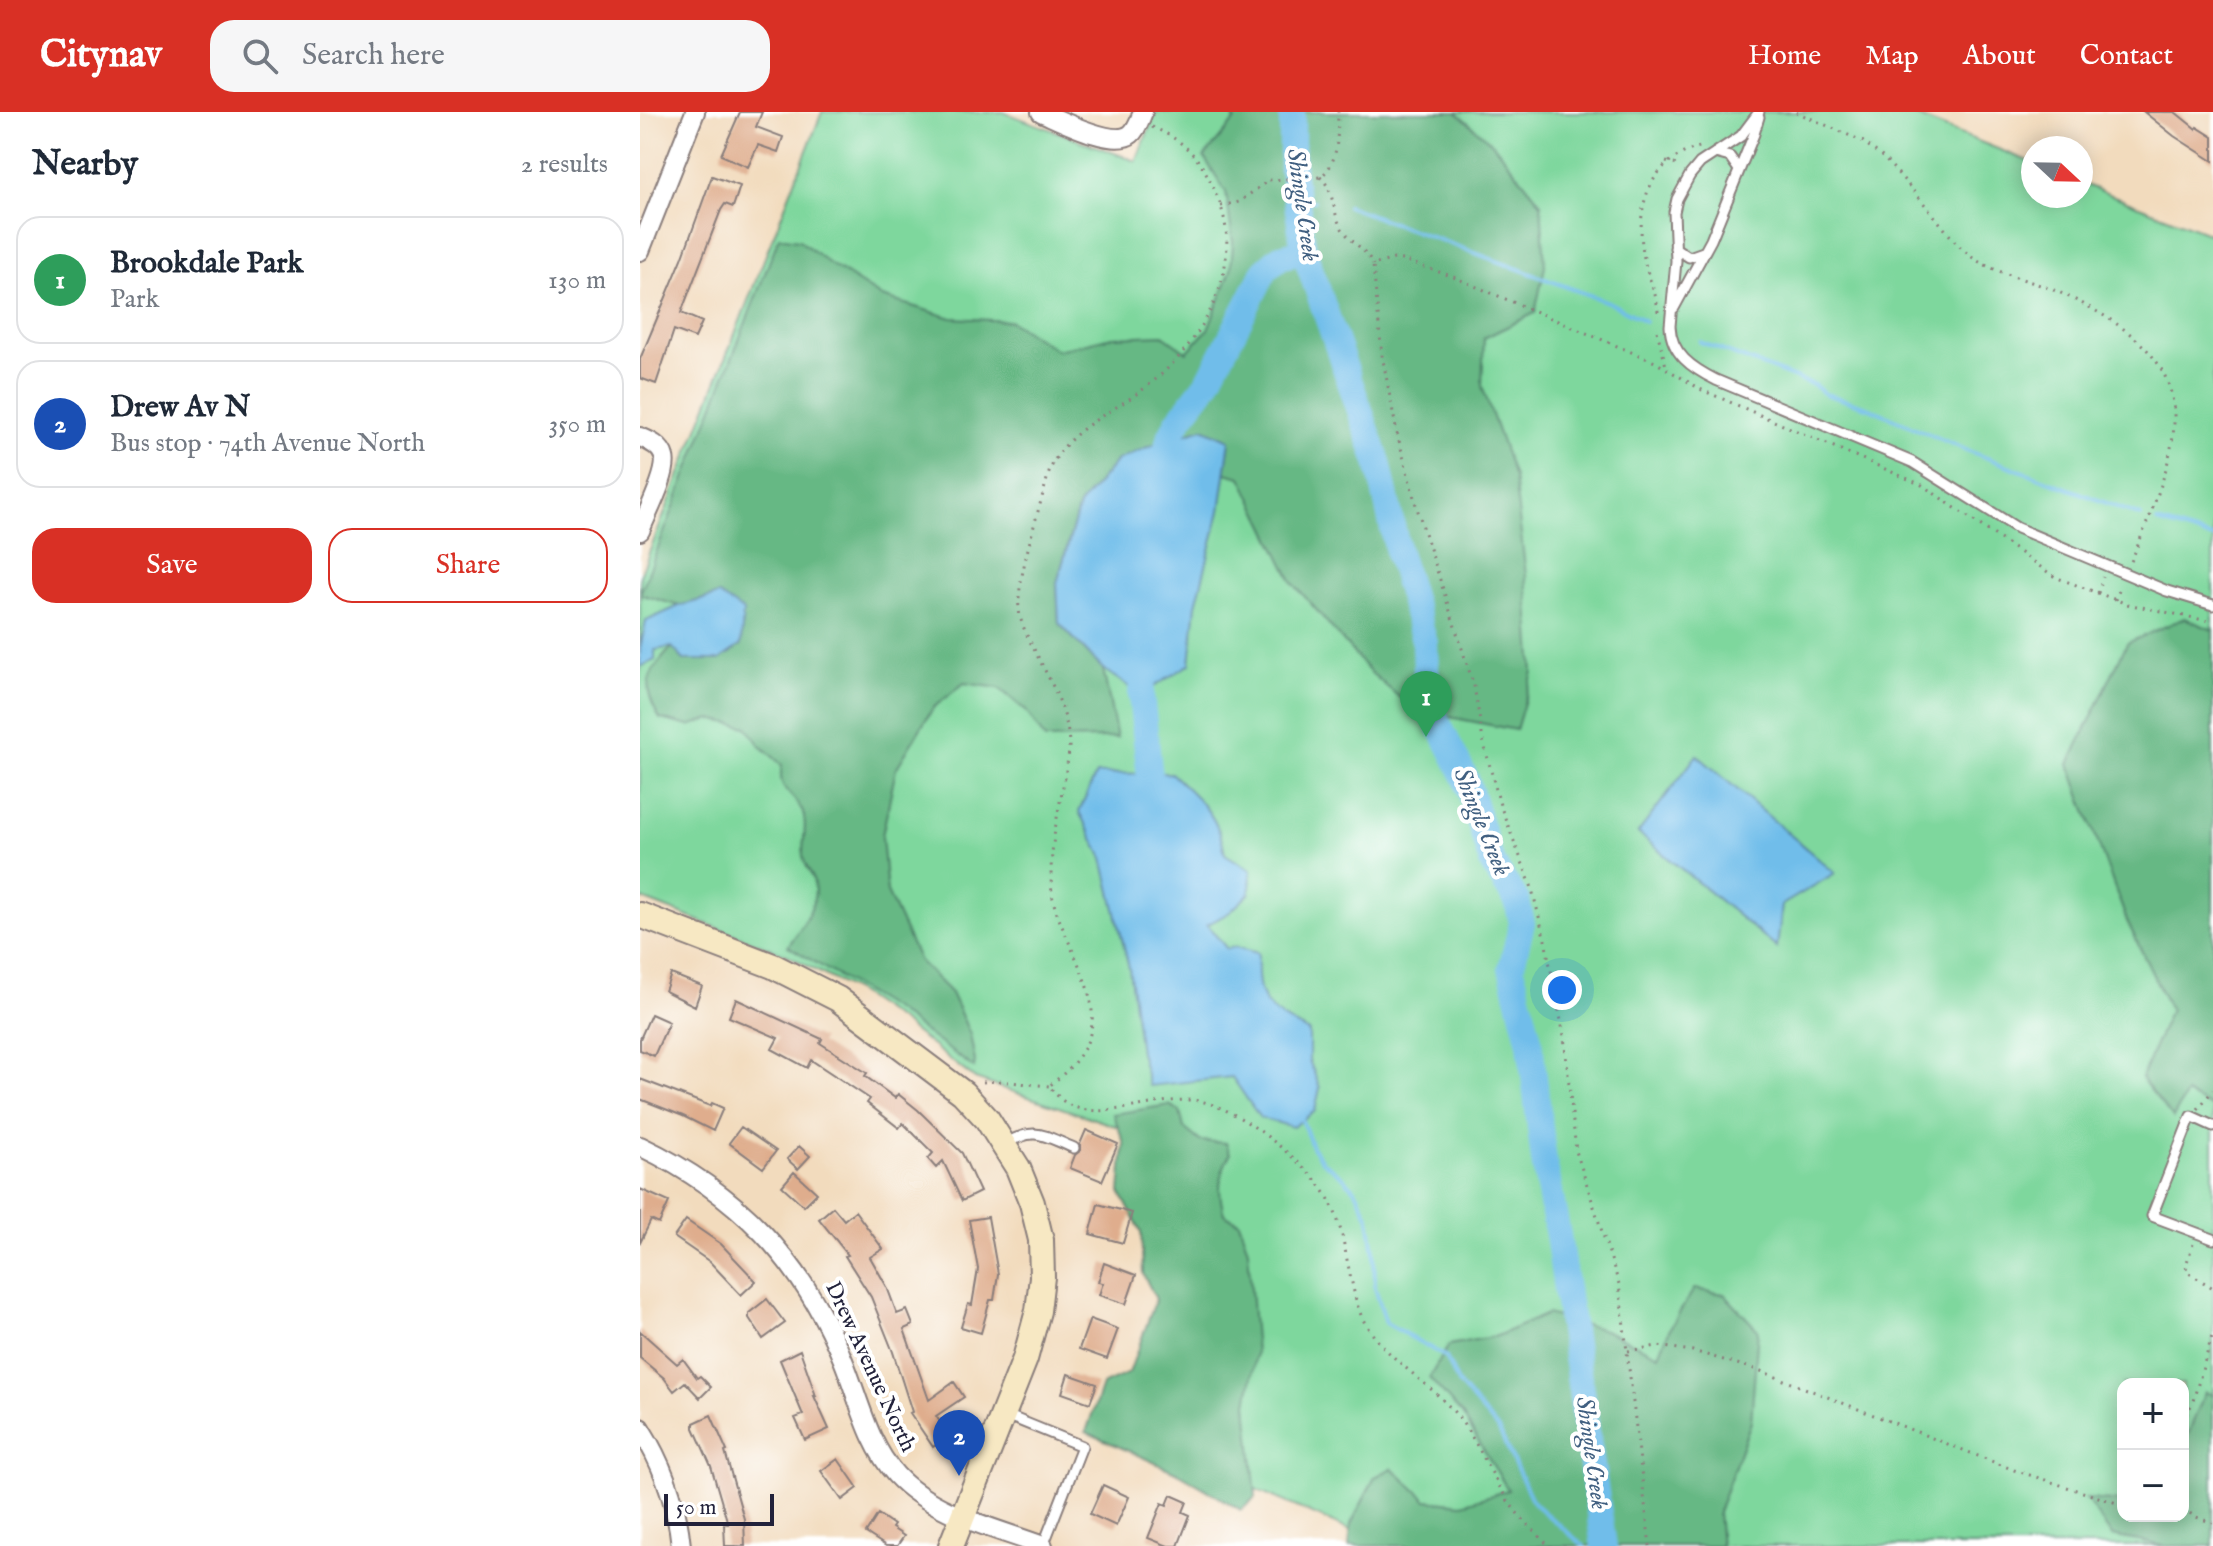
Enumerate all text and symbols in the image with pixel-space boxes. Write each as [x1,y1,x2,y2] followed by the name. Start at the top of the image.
[210,20,770,92] search box
[40,32,162,80] text: Citynav
[238,34,282,78] icon: search
[302,37,445,75] text: Search here
[1748,39,1821,74] text: Home
[1865,39,1919,74] text: Map
[1963,39,2036,74] text: About
[2080,39,2173,74] text: Contact
[2021,136,2093,208] north arrow
[32,143,138,186] text: Nearby
[1279,147,1325,264] water label: Shingle Creek
[521,148,608,181] text: 2 results
[110,245,303,283] text: Brookdale Park
[55,264,65,297] text: 1
[548,264,606,297] text: 130 m
[110,283,159,316] text: Park
[110,389,251,427] text: Drew Av N
[54,408,66,441] text: 2
[548,408,606,441] text: 350 m
[110,427,425,460] text: Bus stop · 74th Avenue North
[32,528,312,603] button: Save
[328,528,608,603] button: Share
[1400,671,1452,737] pin: 1
[1445,764,1517,881] water label: Shingle Creek
[1542,970,1582,1010] your location
[818,1277,922,1457] street label: Drew Avenue North
[2117,1378,2189,1522] map controls
[2117,1378,2189,1450] button: +
[1568,1395,1614,1512] water label: Shingle Creek
[933,1410,985,1476] pin: 2
[2117,1450,2189,1522] button: −
[664,1490,774,1526] scale bar
[676,1494,717,1522] text: 50 m

